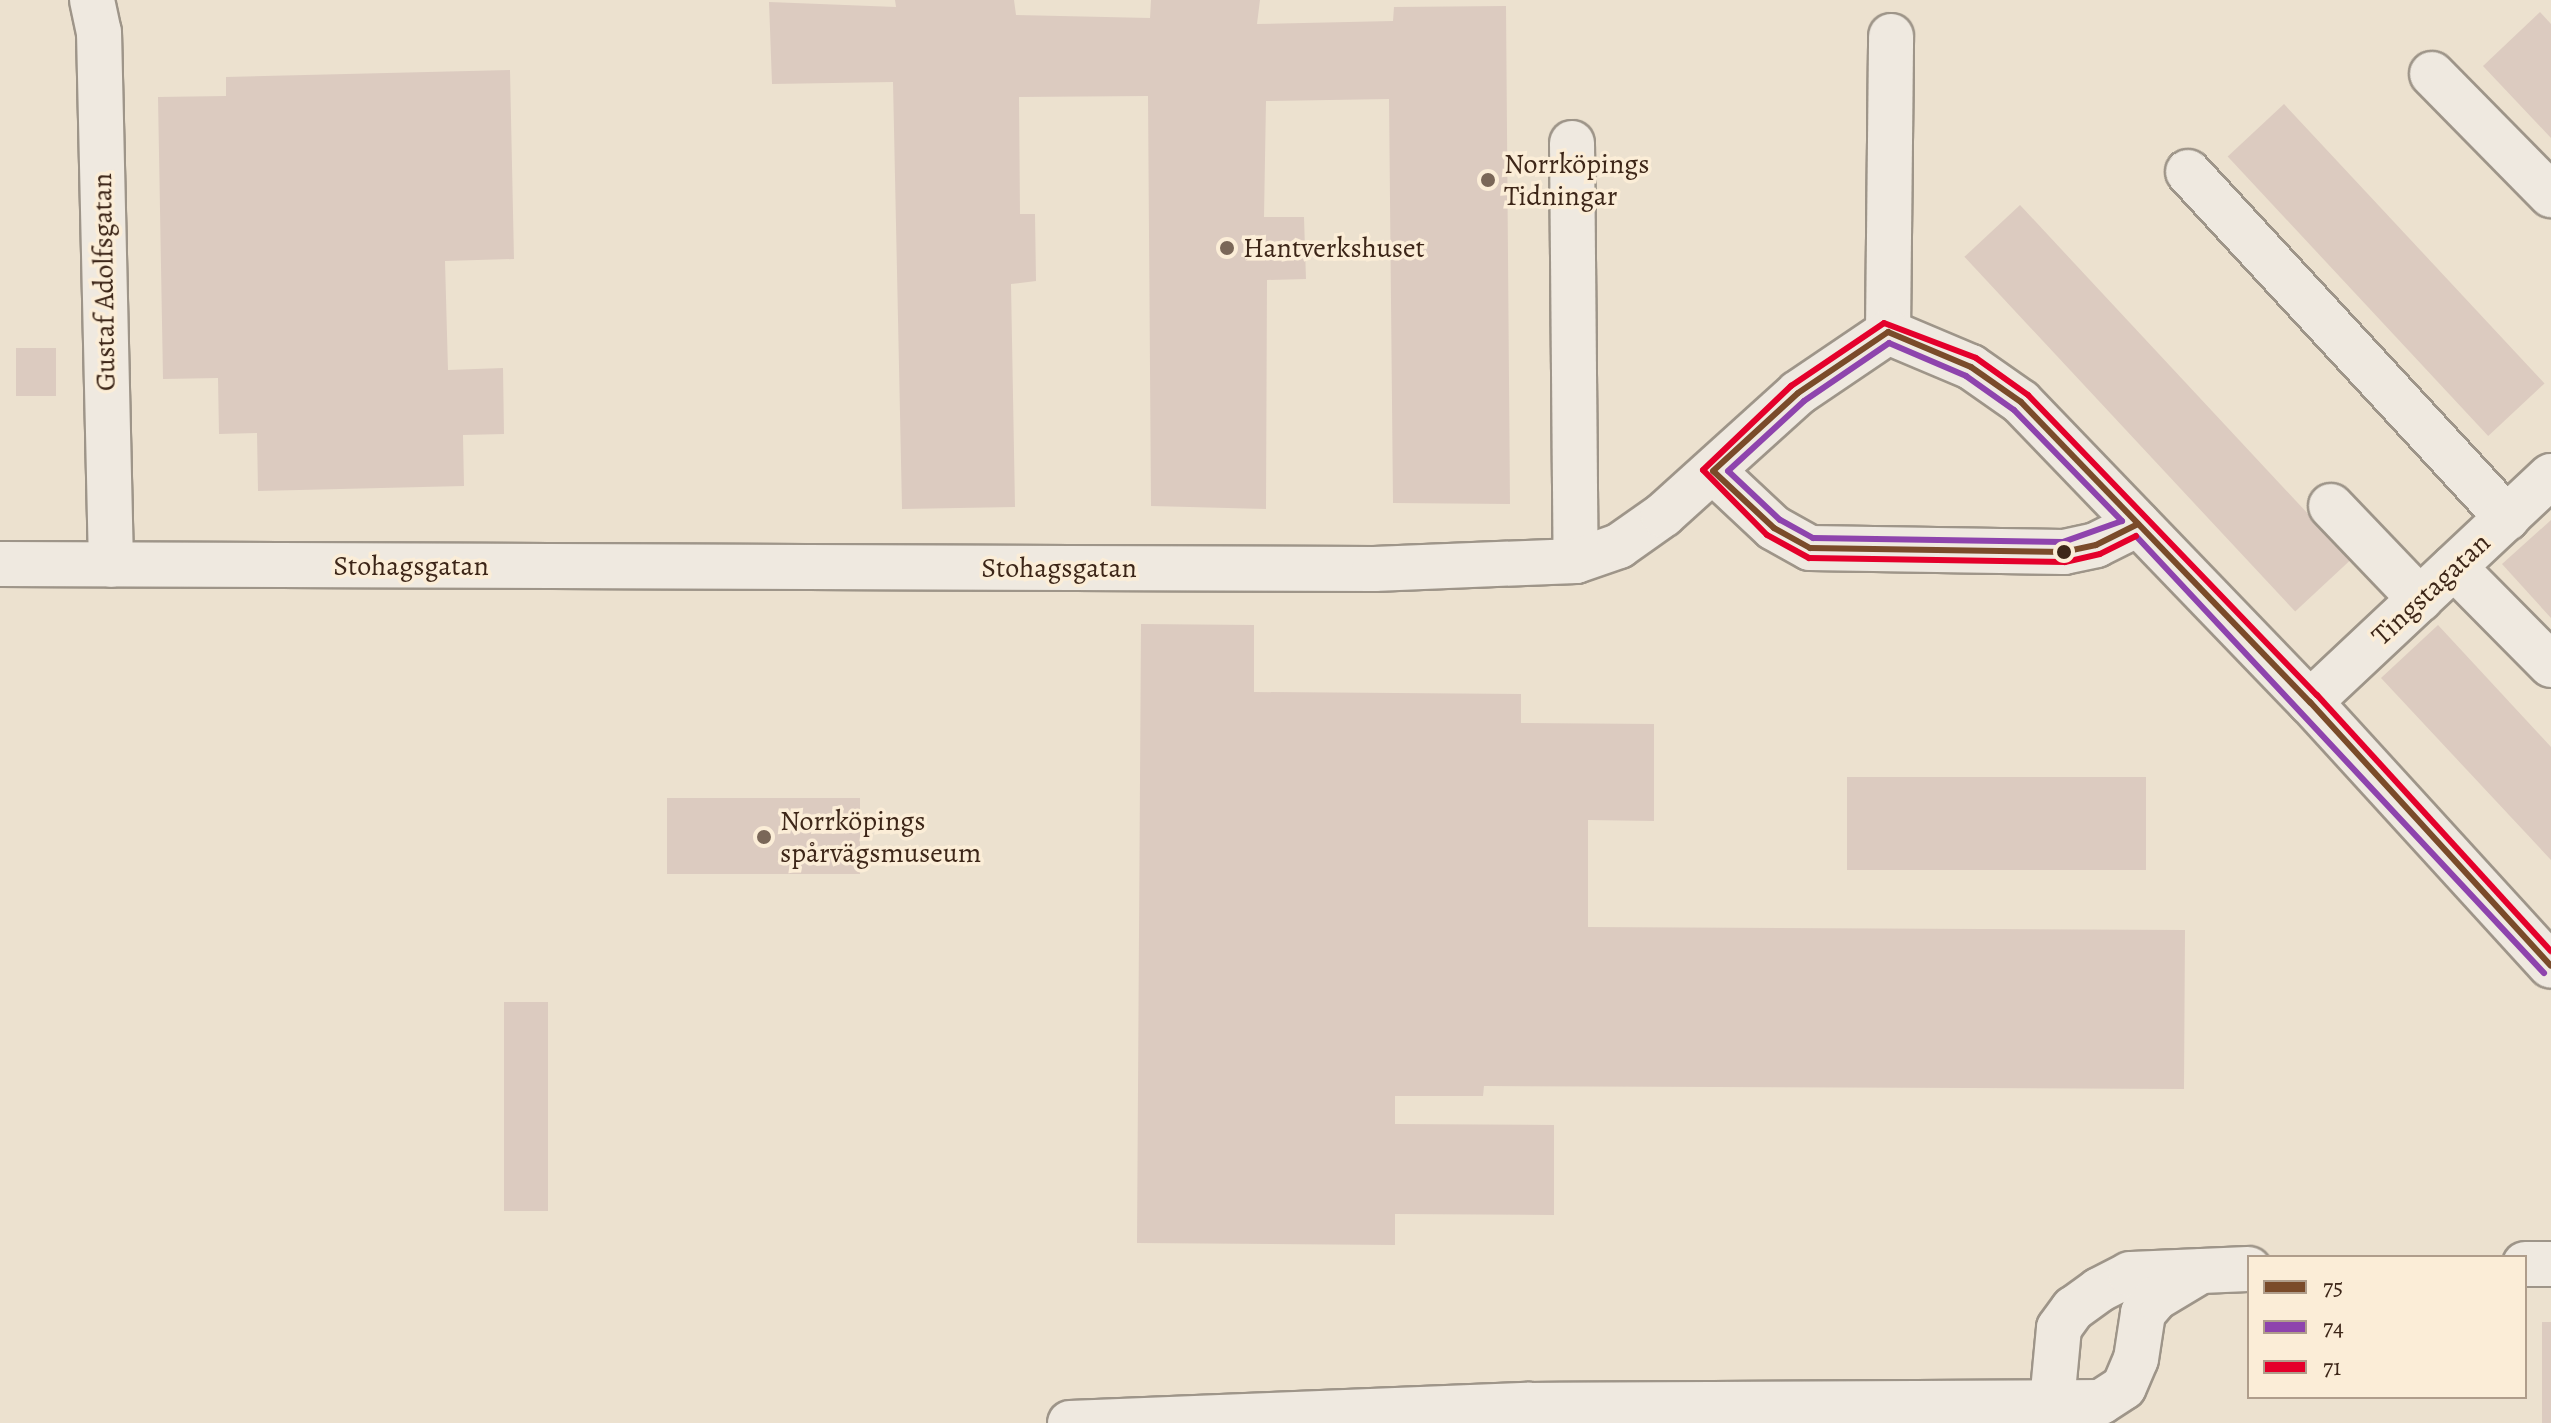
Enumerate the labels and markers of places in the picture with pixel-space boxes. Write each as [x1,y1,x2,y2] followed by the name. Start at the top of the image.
[1504,147,1650,213] place label: Norrköpings Tidningar
[1479,171,1497,189] marker: Norrköpings Tidningar
[1243,231,1425,265] place label: Hantverkshuset
[1218,239,1236,257] marker: Hantverkshuset
[2056,544,2072,560] unlabelled marker
[780,804,981,870] place label: Norrköpings spårvägsmuseum
[755,828,773,846] marker: Norrköpings spårvägsmuseum

